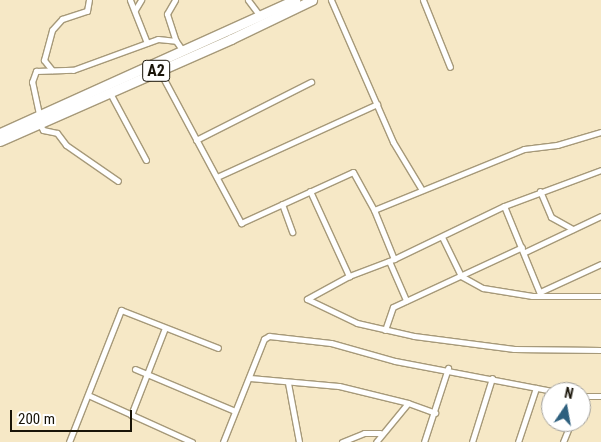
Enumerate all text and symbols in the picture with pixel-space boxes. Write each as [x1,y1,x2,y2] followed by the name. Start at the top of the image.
[141,58,171,84] road number: A2
[541,382,591,432] north arrow
[563,385,575,402] text: N
[12,400,135,432] scale bar
[18,410,55,428] text: 200 m

